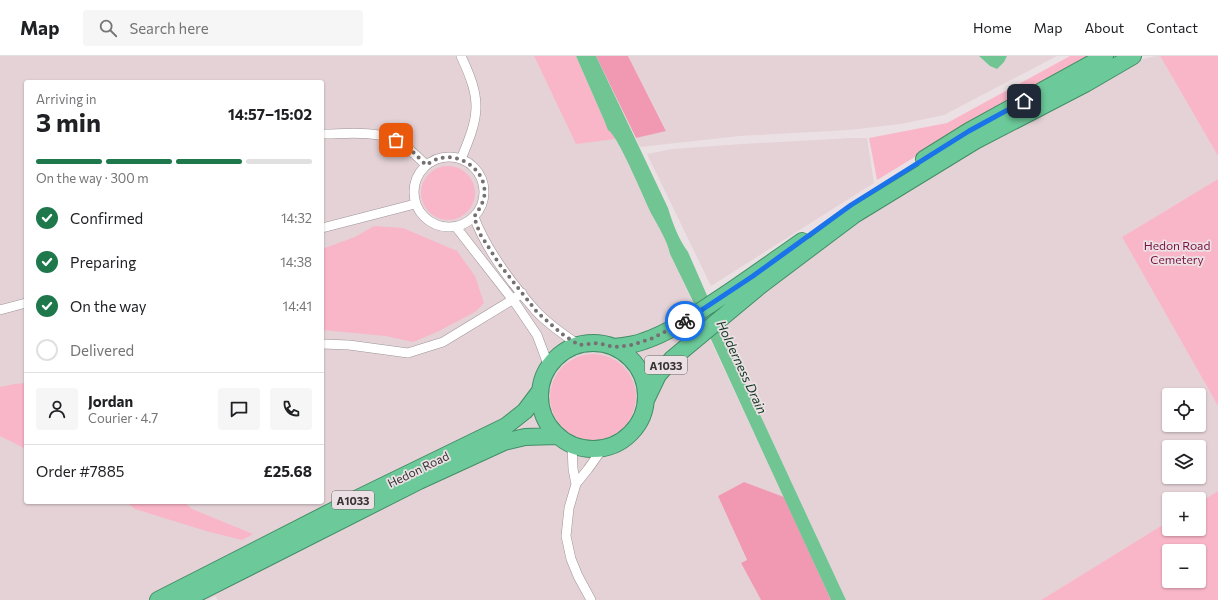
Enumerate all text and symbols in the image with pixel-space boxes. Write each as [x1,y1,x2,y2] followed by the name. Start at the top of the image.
[83,10,363,46] search box
[20,16,59,39] text: Map
[97,17,119,39] icon: search
[129,19,209,37] text: Search here
[973,19,1012,36] text: Home
[1034,19,1062,36] text: Map
[1084,19,1124,36] text: About
[1146,19,1198,36] text: Contact
[1007,84,1041,118] pin
[1013,90,1035,112] icon: home
[36,91,96,107] text: Arriving in
[228,105,312,123] text: 14:57–15:02
[36,106,101,137] text: 3 min
[379,123,413,157] pin
[385,129,407,151] icon: bag
[36,170,149,186] text: On the way · 300 m
[36,207,58,229] icon: check
[70,209,143,227] text: Confirmed
[281,210,312,226] text: 14:32
[1144,238,1210,266] park label: Hedon Road Cemetery
[36,251,58,273] icon: check
[70,253,136,271] text: Preparing
[280,254,312,270] text: 14:38
[36,295,58,317] icon: check
[70,297,147,315] text: On the way
[283,298,312,314] text: 14:41
[665,301,705,341] courier
[674,310,696,332] icon: bike
[713,318,771,416] water label: Holderness Drain
[70,341,134,359] text: Delivered
[645,356,687,374] road number: A1033
[36,388,78,430] button: person
[218,388,260,430] button: chat
[270,388,312,430] button: phone
[1162,388,1206,588] map controls
[1162,388,1206,432] button: locate
[88,392,133,410] text: Jordan
[88,410,158,426] text: Courier · 4.7
[1162,440,1206,484] button: layers
[385,448,451,490] street label: Hedon Road
[36,462,124,480] text: Order #7885
[264,462,312,480] text: £25.68
[332,491,374,509] road number: A1033
[1162,492,1206,536] button: +
[1162,544,1206,588] button: −

